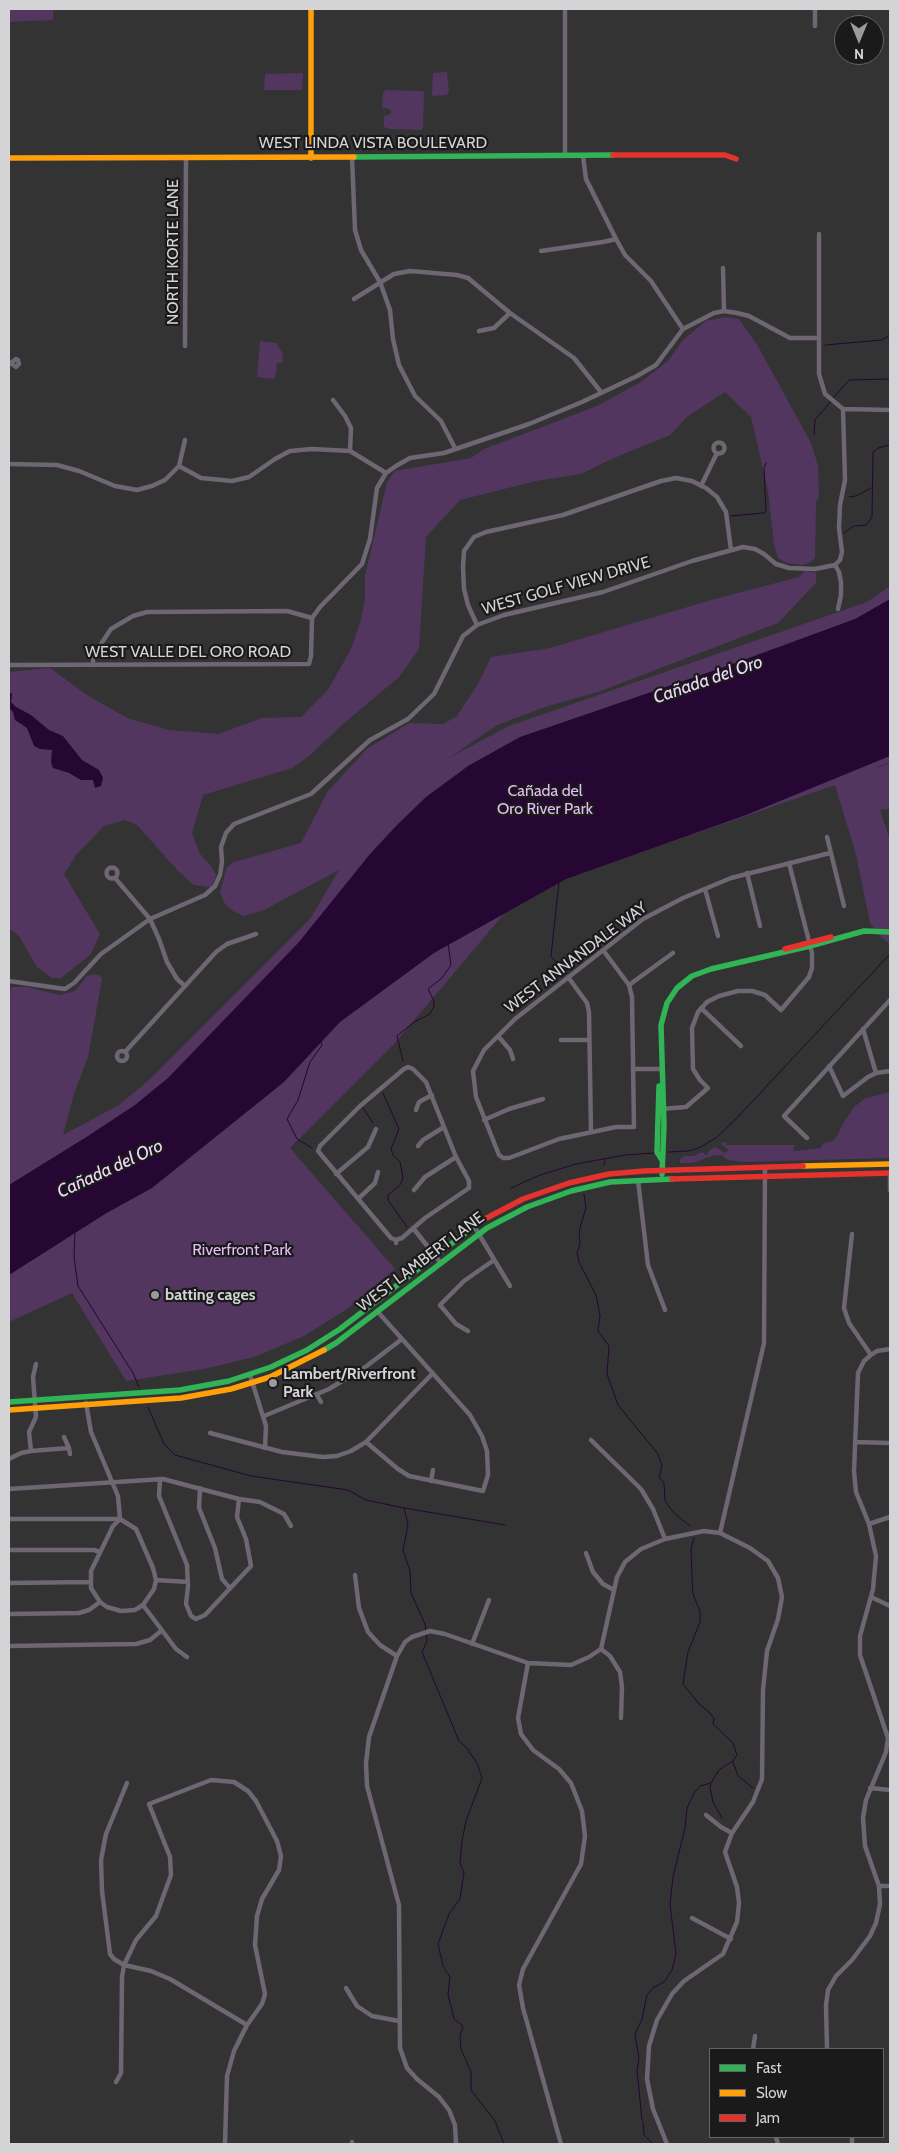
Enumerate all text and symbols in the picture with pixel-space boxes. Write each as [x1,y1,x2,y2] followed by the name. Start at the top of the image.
[834,15,884,65] north arrow
[854,45,864,63] text: N
[259,133,487,153] street label: WEST LINDA VISTA BOULEVARD
[163,179,183,325] street label: NORTH KORTE LANE
[480,553,652,619] street label: WEST GOLF VIEW DRIVE
[85,642,291,662] street label: WEST VALLE DEL ORO ROAD
[650,651,766,709] water label: Cañada del Oro
[497,781,593,819] park label: Cañada del Oro River Park
[501,898,651,1018] street label: WEST ANNANDALE WAY
[54,1135,166,1203] water label: Cañada del Oro
[354,1208,488,1316] street label: WEST LAMBERT LANE
[192,1240,292,1260] park label: Riverfront Park
[165,1285,255,1305] place label: batting cages
[149,1289,161,1301] marker: batting cages
[283,1364,416,1402] place label: Lambert/Riverfront Park
[267,1377,279,1389] marker: Lambert/Riverfront Park
[709,2048,884,2138] legend
[756,2059,781,2077] text: Fast
[756,2084,787,2102] text: Slow
[756,2109,780,2127] text: Jam

